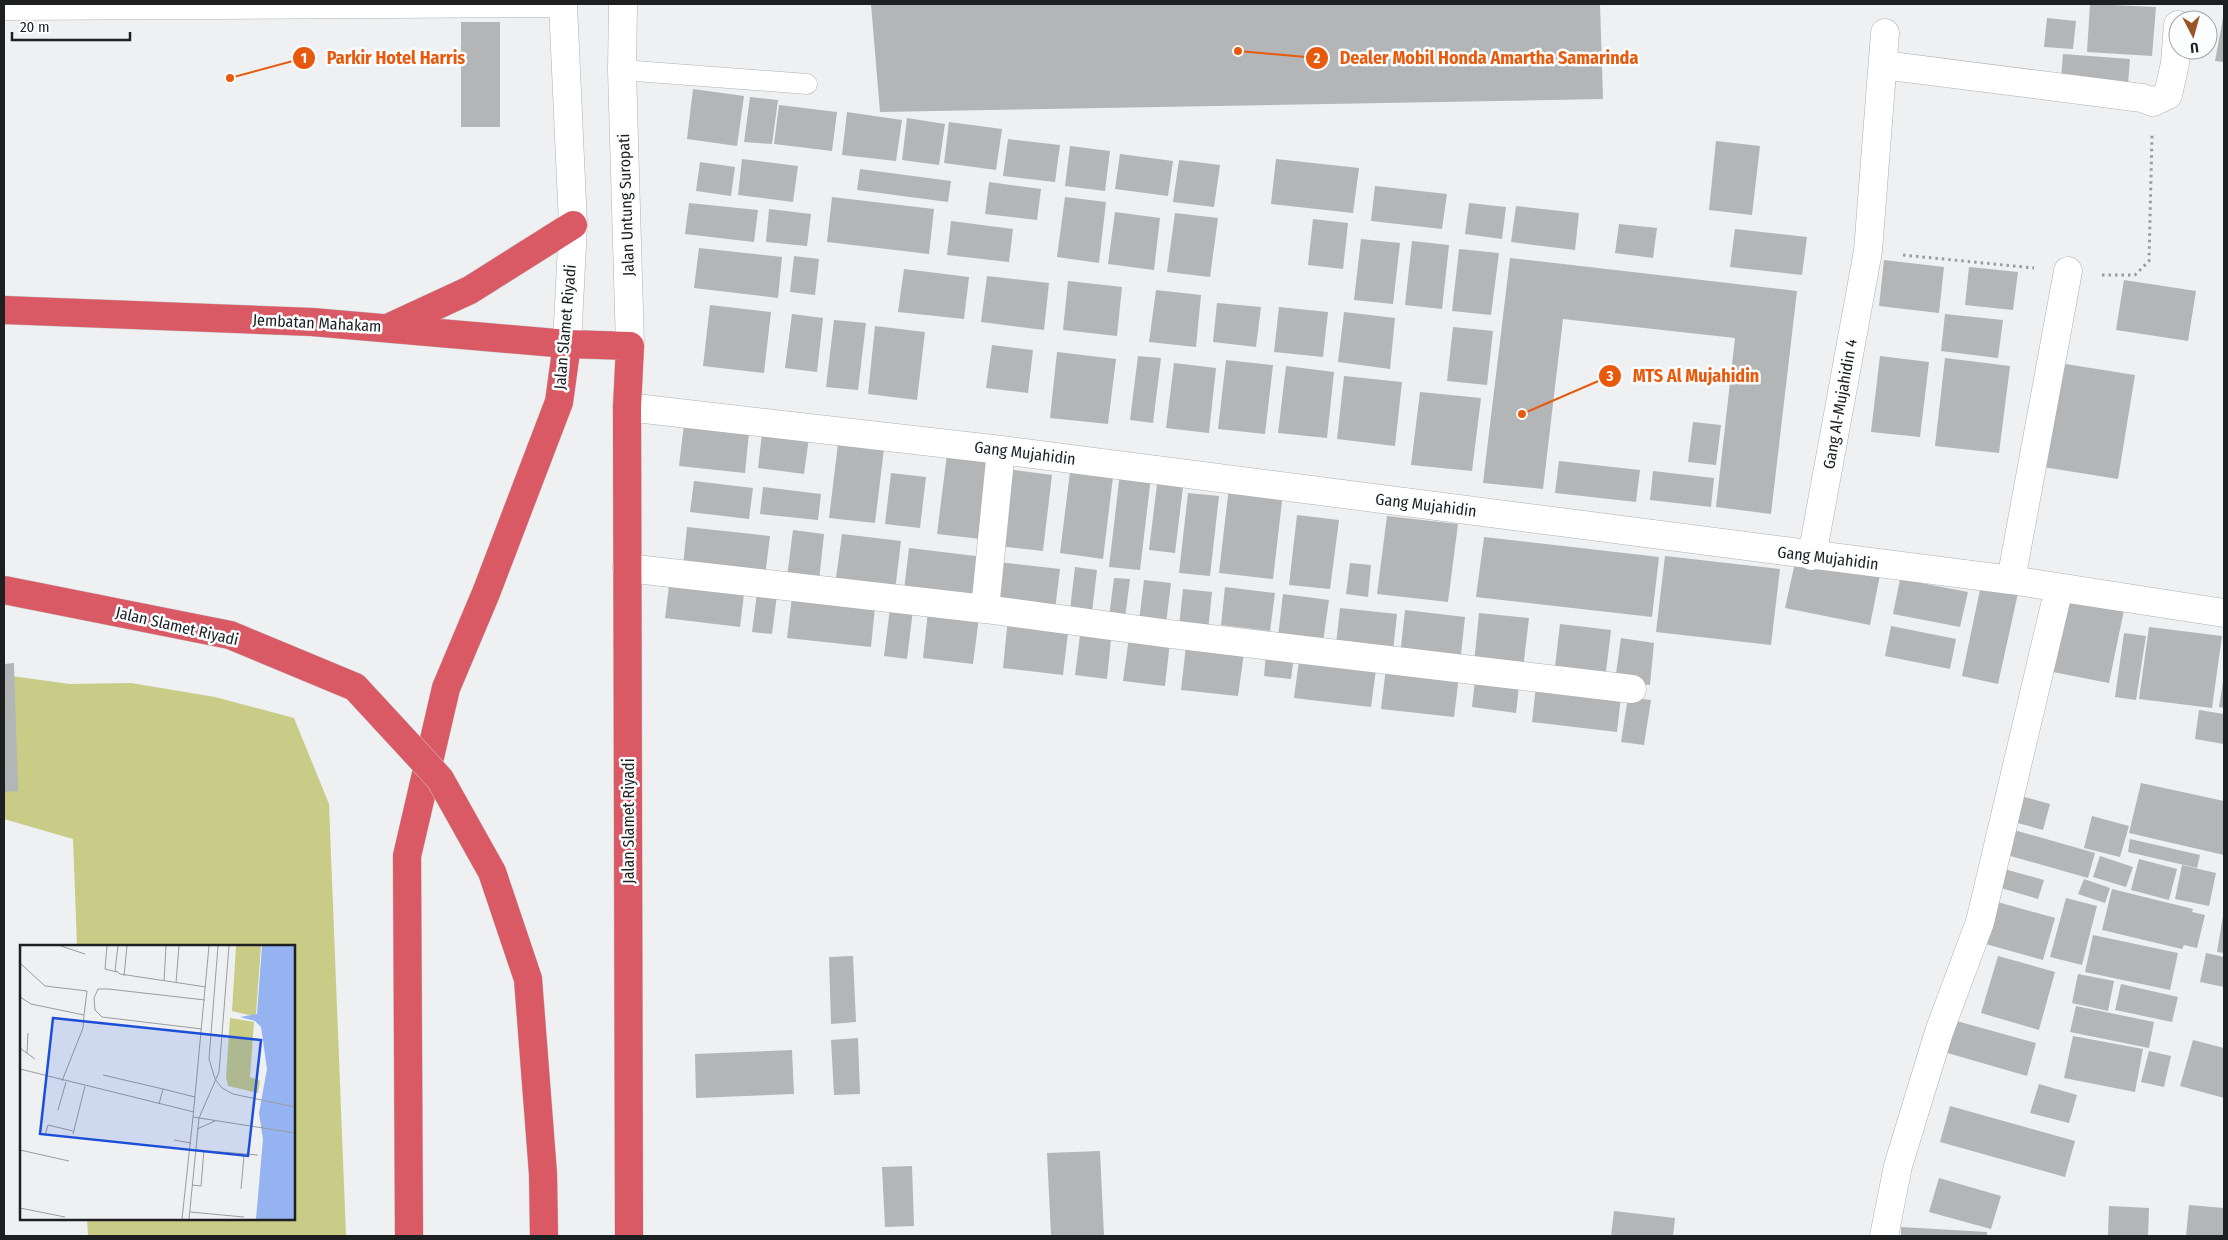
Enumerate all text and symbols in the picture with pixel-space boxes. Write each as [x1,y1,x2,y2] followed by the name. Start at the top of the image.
[12,10,130,42] scale bar
[2168,10,2218,60] north arrow
[20,18,50,36] text: 20 m
[2189,39,2199,56] text: U
[292,41,475,74] callout: Parkir Hotel Harris
[1305,41,1649,74] callout: Dealer Mobil Honda Amartha Samarinda
[327,47,465,69] text: Parkir Hotel Harris
[1340,47,1638,69] text: Dealer Mobil Honda Amartha Samarinda
[301,49,307,67] text: 1
[1313,49,1321,67] text: 2
[614,133,638,277] street label: Jalan Untung Suropati
[550,264,580,390] street label: Jalan Slamet Riyadi
[252,310,382,336] street label: Jembatan Mahakam
[1819,337,1861,471] street label: Gang Al-Mujahidin 4
[1597,359,1769,392] callout: MTS Al Mujahidin
[1633,365,1759,387] text: MTS Al Mujahidin
[1605,367,1614,385] text: 3
[973,437,1077,469] street label: Gang Mujahidin
[1374,489,1478,521] street label: Gang Mujahidin
[1776,542,1880,574] street label: Gang Mujahidin
[114,603,240,649] street label: Jalan Slamet Riyadi
[619,758,638,884] street label: Jalan Slamet Riyadi
[20,945,295,1220] inset map

